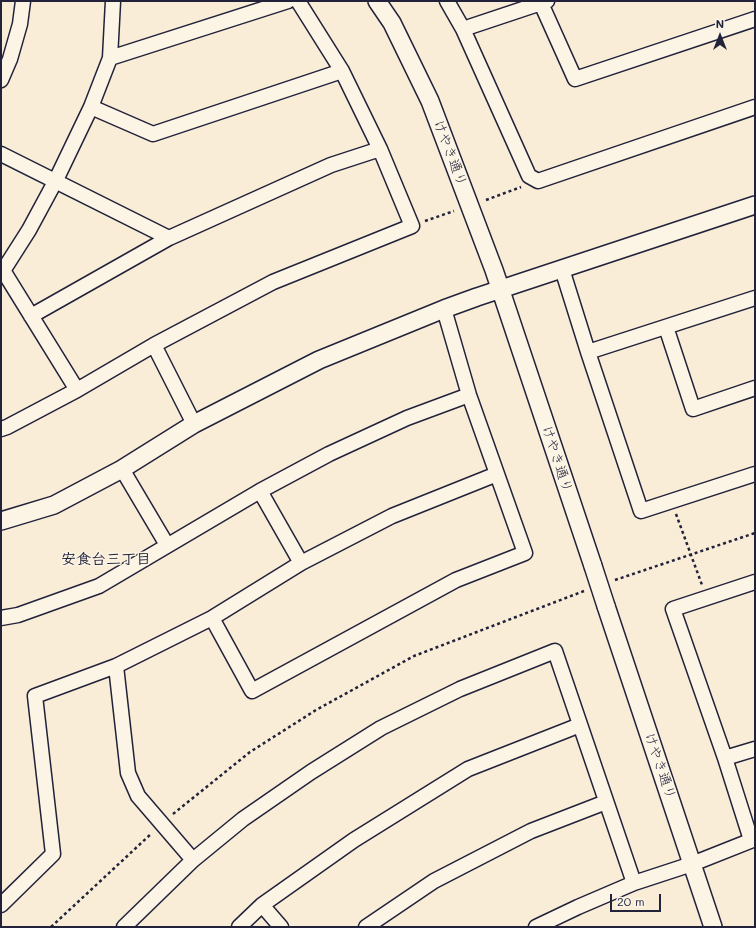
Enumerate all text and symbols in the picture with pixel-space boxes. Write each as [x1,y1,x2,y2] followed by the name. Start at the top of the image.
[700,16,740,56] north arrow
[716,16,724,31] text: N
[430,117,470,189] street label: けやき通り
[538,423,576,495] street label: けやき通り
[61,550,151,568] district label: 安食台三丁目
[641,730,679,802] street label: けやき通り
[612,886,663,912] scale bar
[617,893,645,909] text: 20 m

